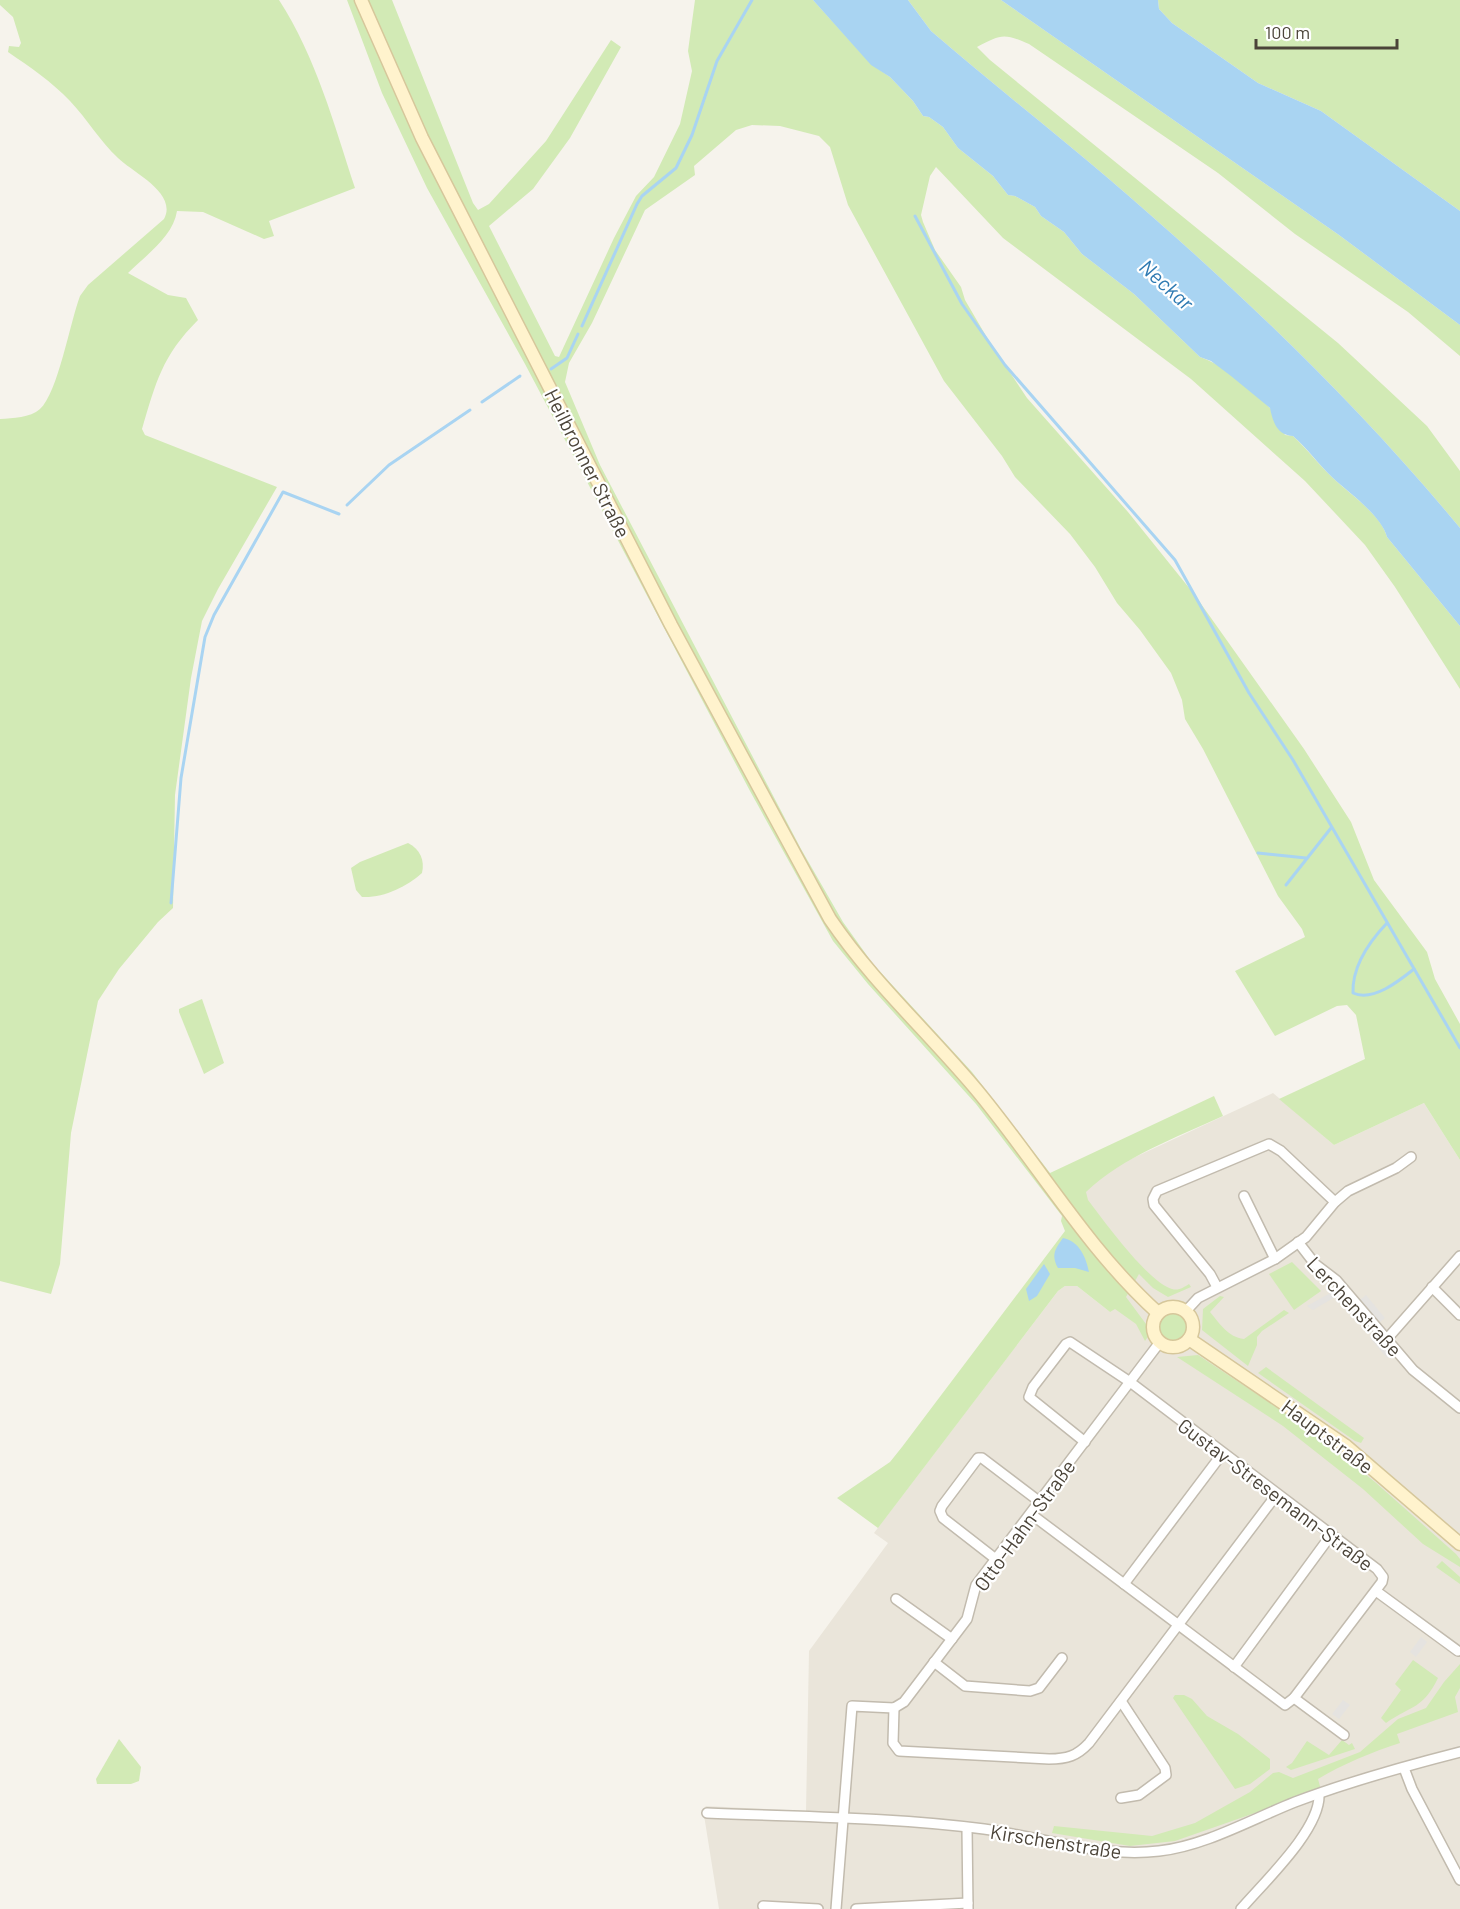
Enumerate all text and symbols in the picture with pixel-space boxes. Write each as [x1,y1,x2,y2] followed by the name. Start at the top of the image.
[1256,12,1397,50] scale bar
[1265,21,1310,43] text: 100 m
[1135,253,1199,315] water label: Neckar
[540,384,636,542] street label: Heilbronner Straße
[1303,1251,1407,1361] street label: Lerchenstraße
[1277,1394,1379,1478] street label: Hauptstraße
[1174,1413,1378,1575] street label: Gustav-Stresemann-Straße
[968,1455,1080,1595] street label: Otto-Hahn-Straße
[989,1819,1123,1863] street label: Kirschenstraße

